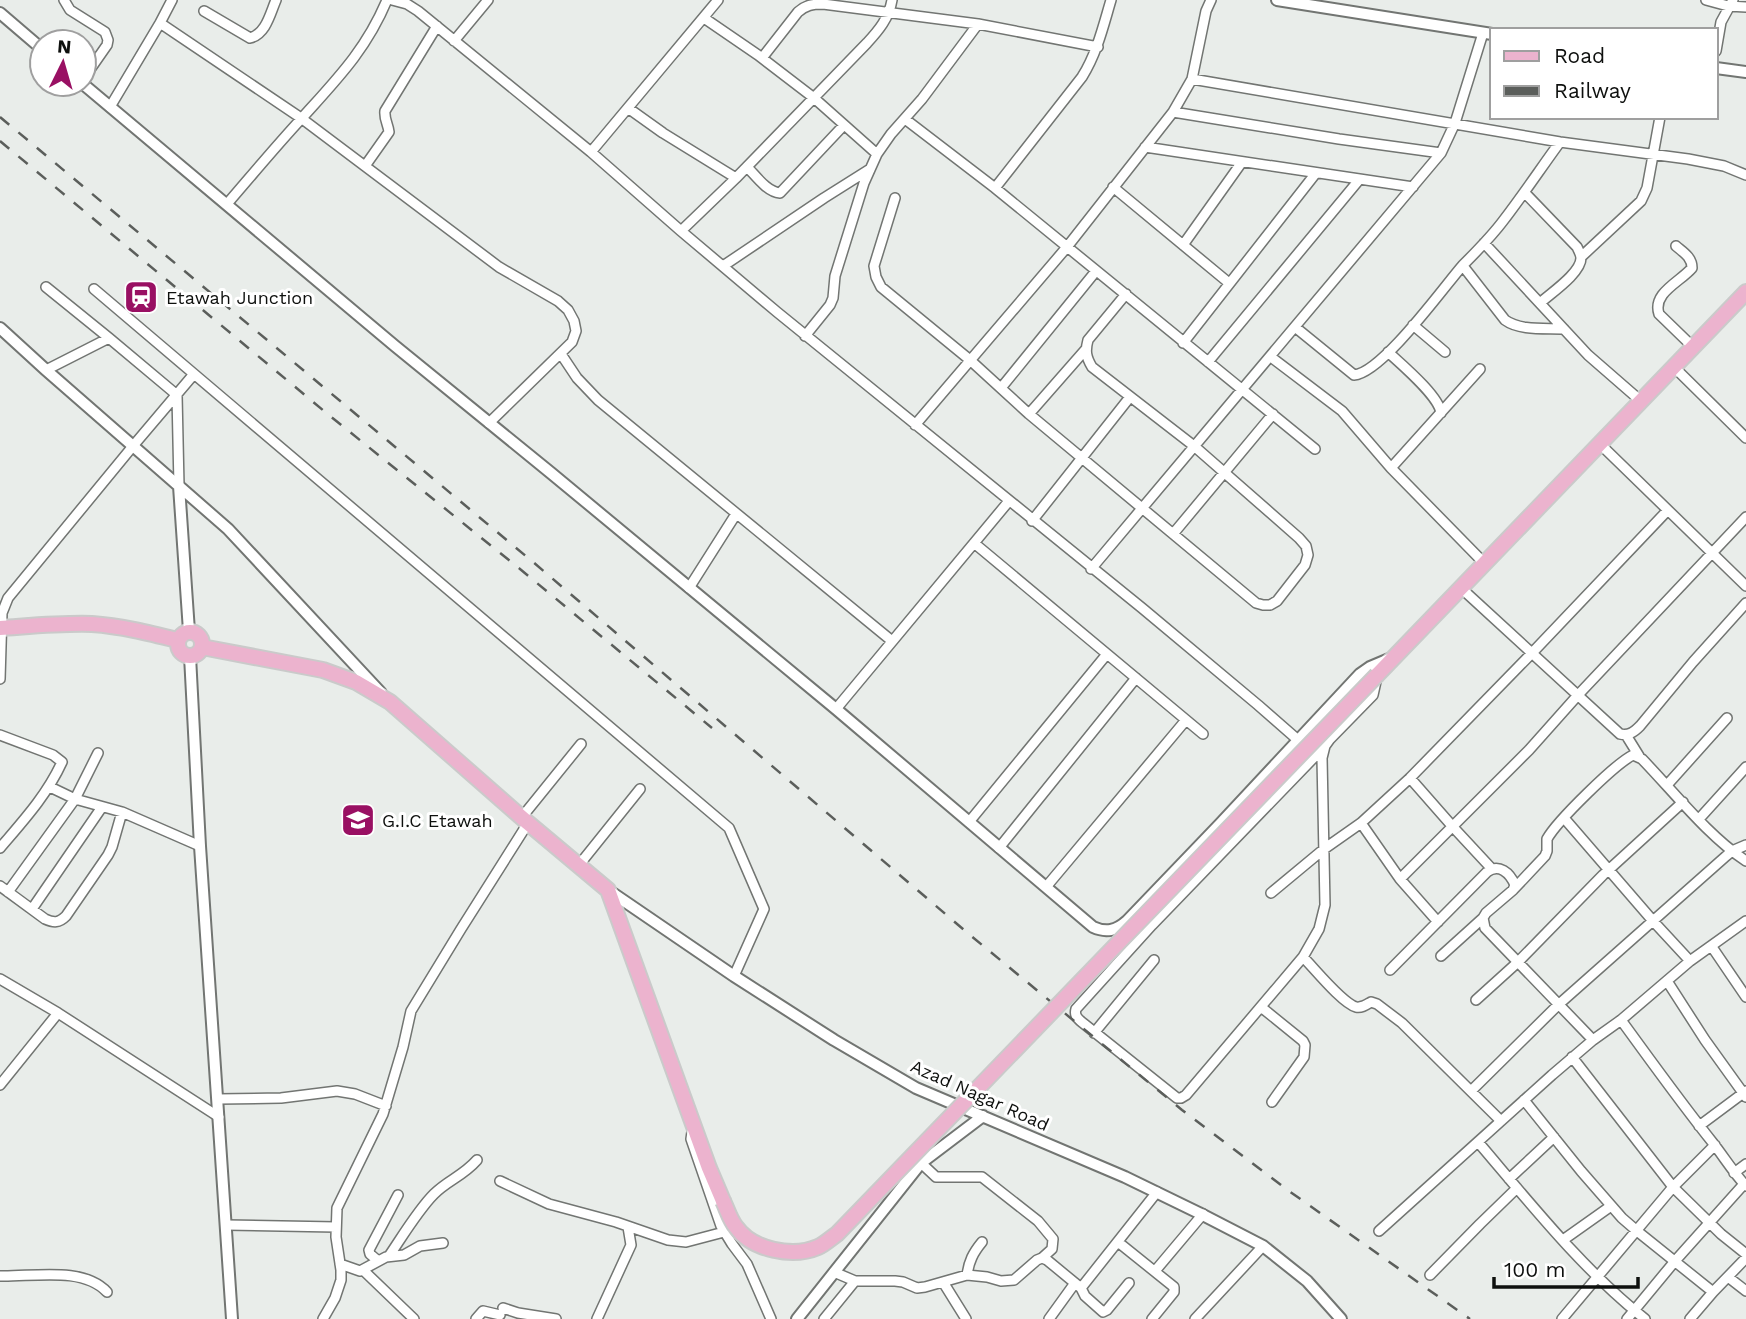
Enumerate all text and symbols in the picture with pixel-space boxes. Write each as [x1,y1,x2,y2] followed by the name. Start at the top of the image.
[28,28,98,98] north arrow
[1490,28,1718,119] legend
[56,34,72,59] text: N
[1554,43,1605,68] text: Road
[1554,78,1631,103] text: Railway
[122,278,160,316] station icon: Etawah Junction
[166,287,313,308] place label: Etawah Junction
[339,801,377,839] school or university icon: G.I.C Etawah
[382,810,493,831] place label: G.I.C Etawah
[908,1055,1052,1135] street label: Azad Nagar Road
[1494,1246,1638,1290] scale bar
[1504,1257,1566,1282] text: 100 m

